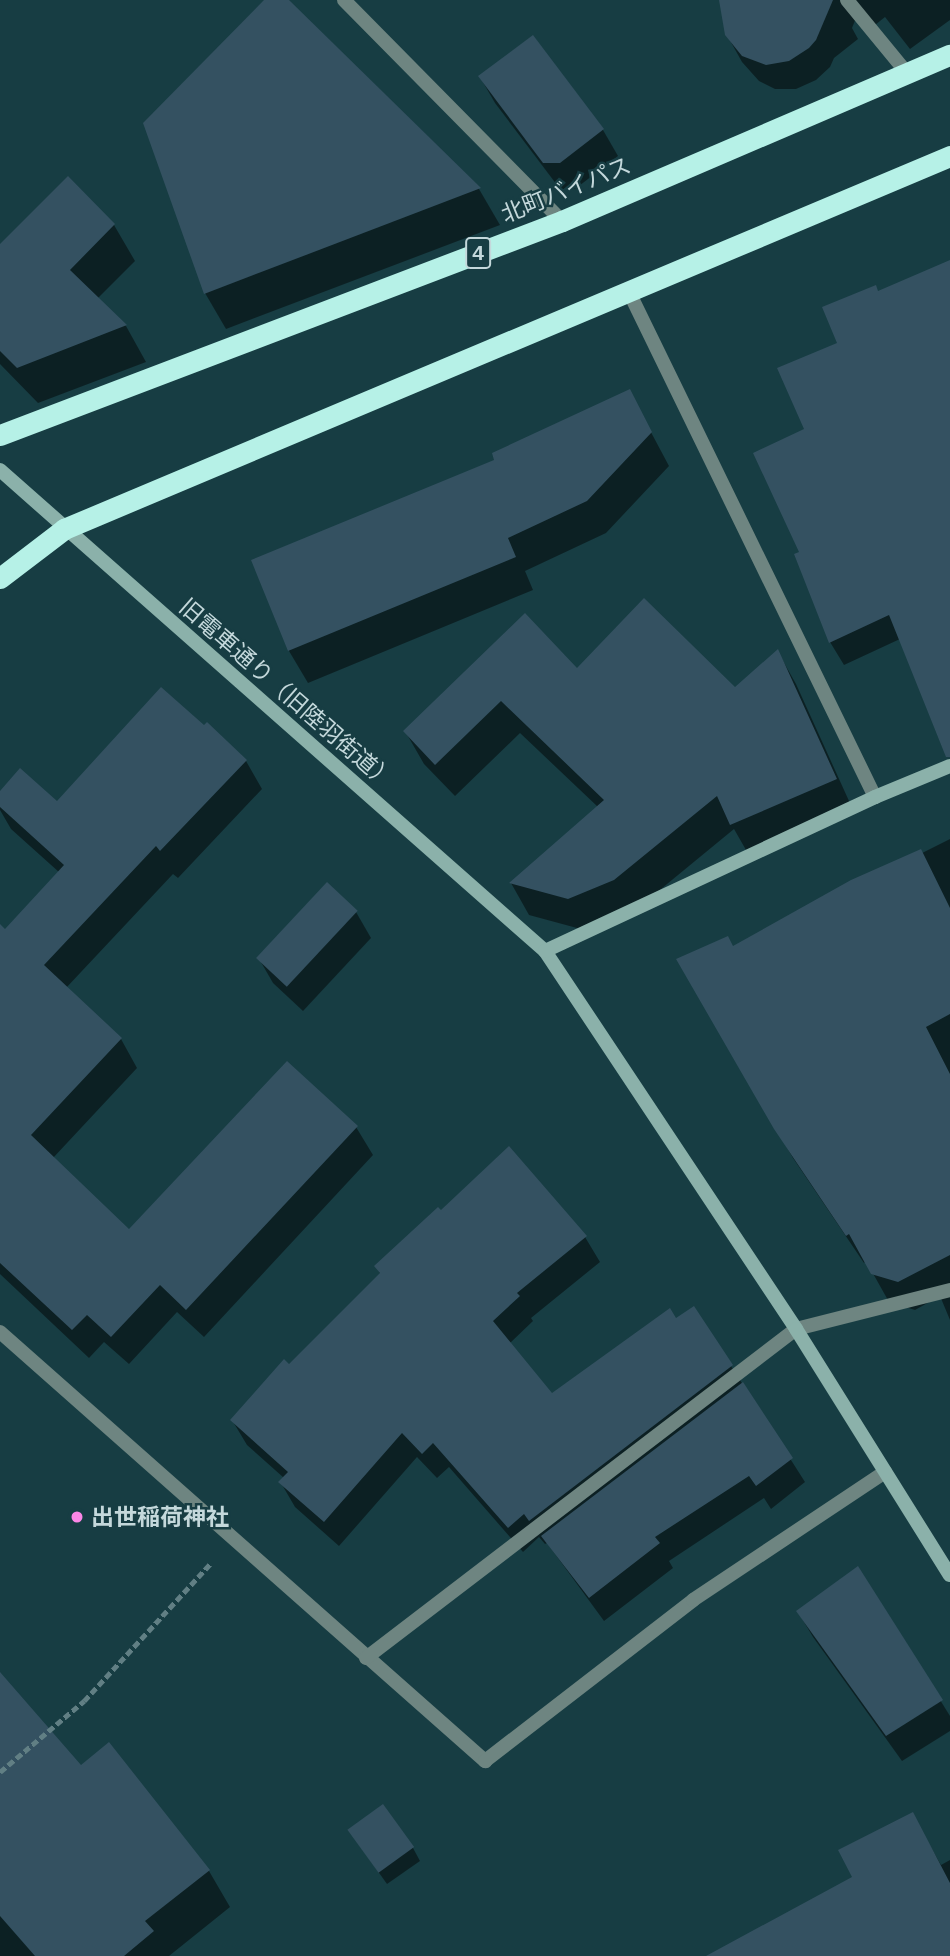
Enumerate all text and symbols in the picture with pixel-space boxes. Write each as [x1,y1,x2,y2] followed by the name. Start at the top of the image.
[497,151,635,229] street label: 北町バイパス
[464,236,492,270] road number: 4
[174,593,400,795] street label: 旧電車通り（旧陸羽街道）
[91,1503,229,1531] place label: 出世稲荷神社
[69,1509,85,1525] marker: 出世稲荷神社

